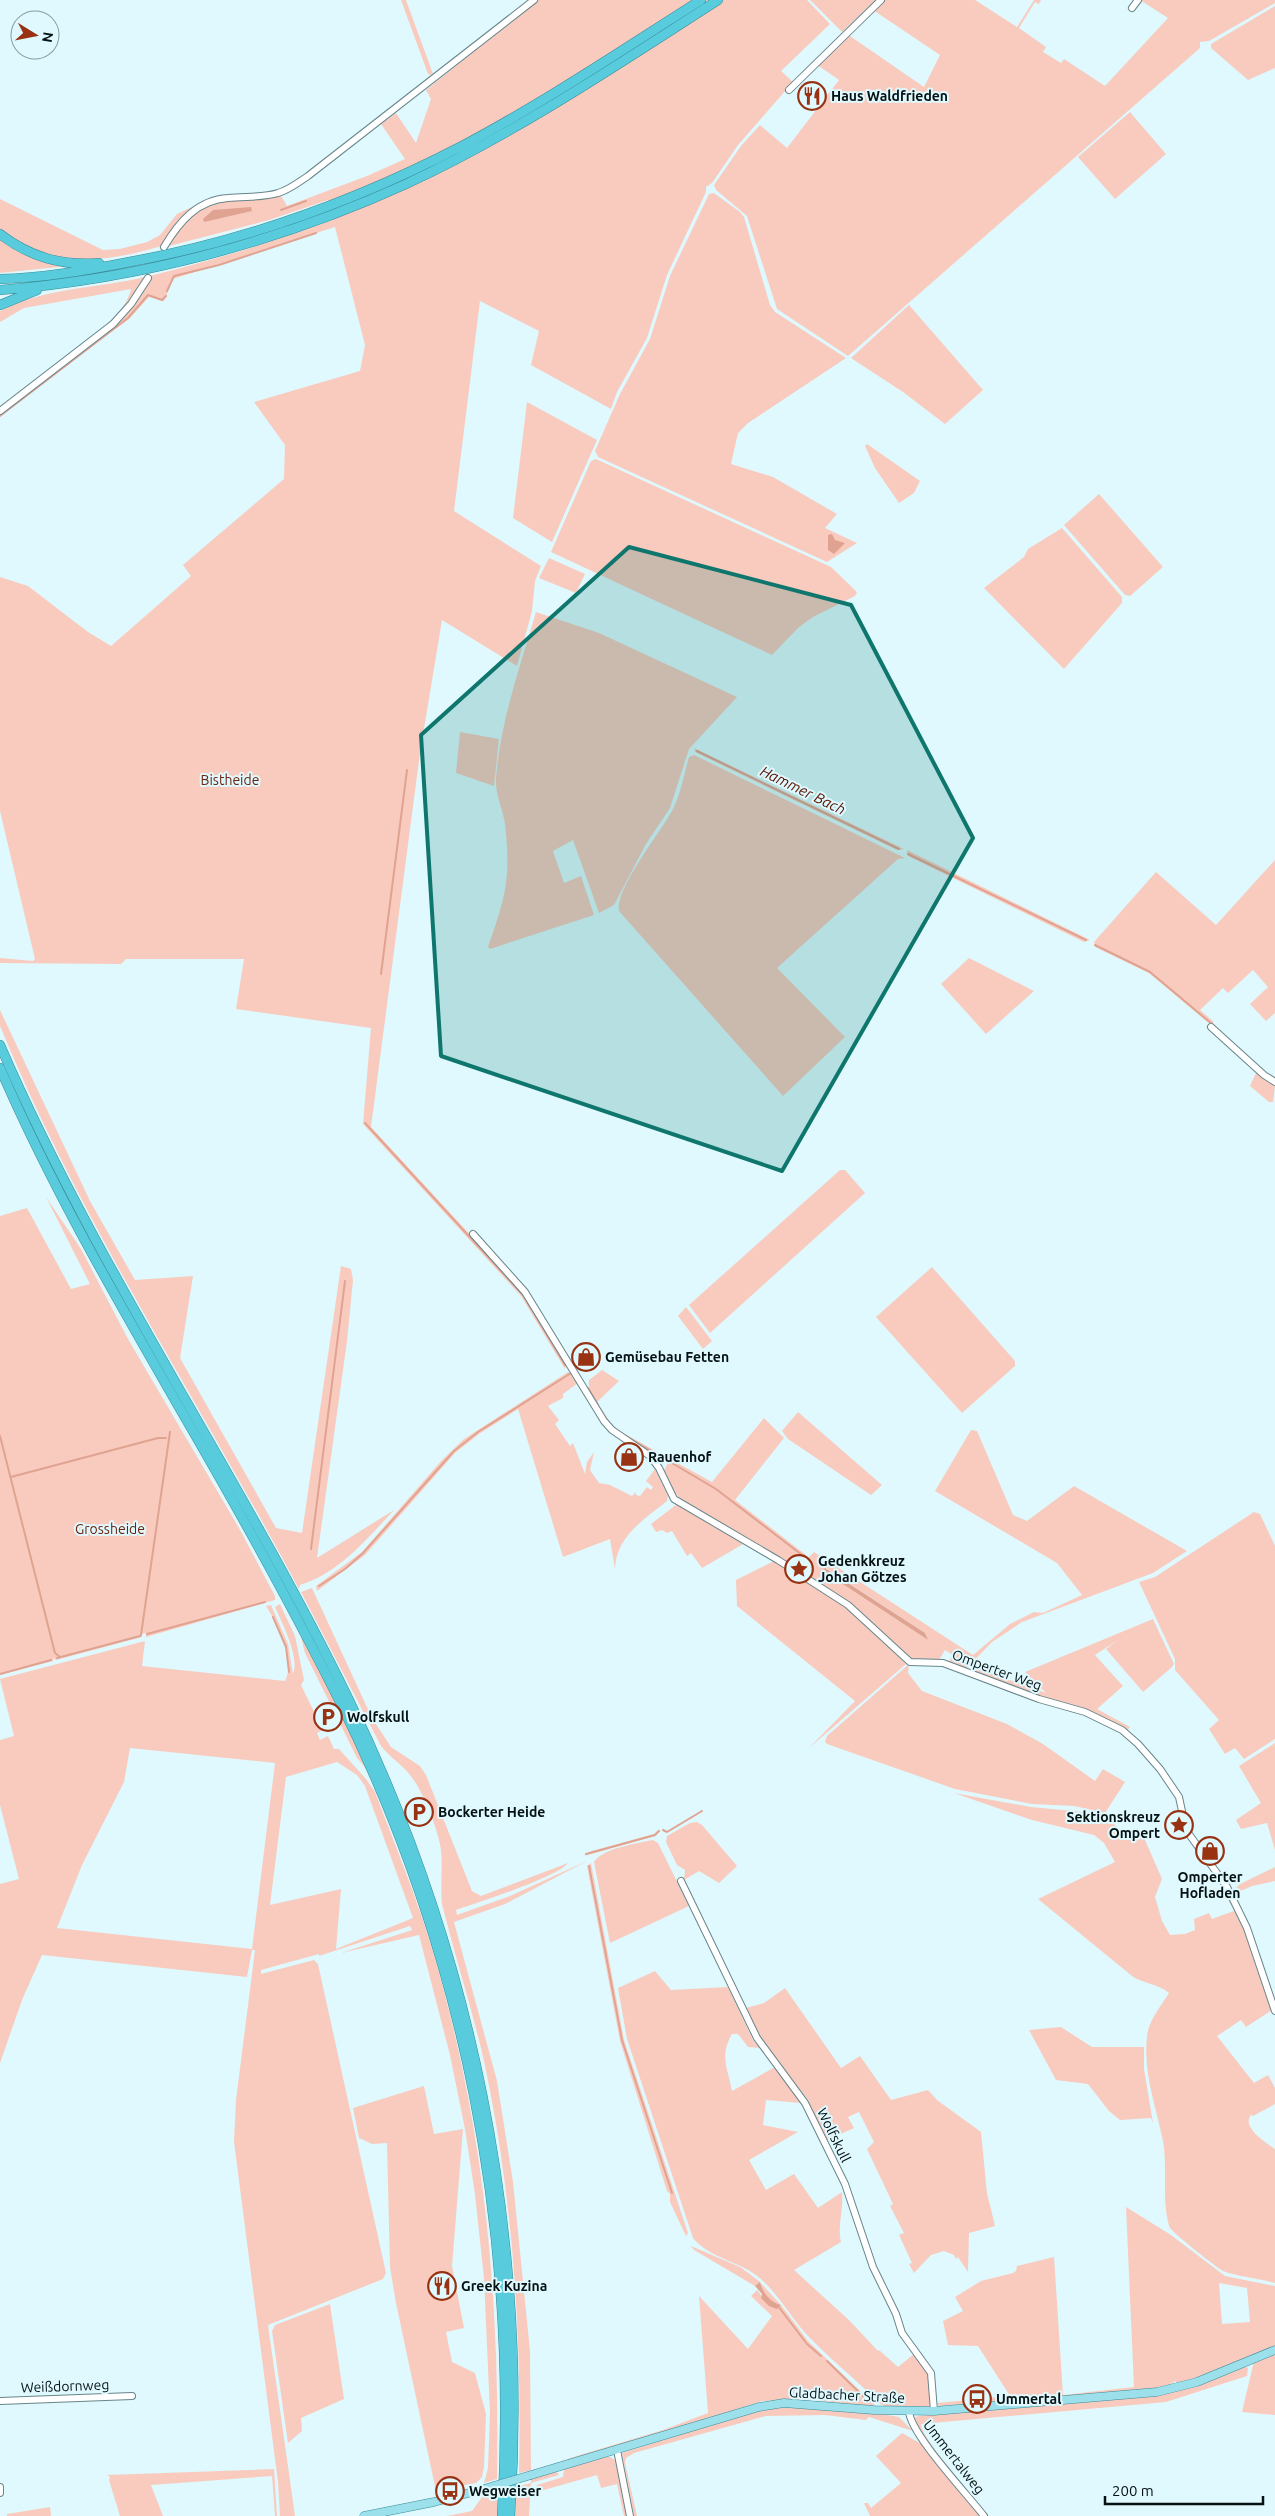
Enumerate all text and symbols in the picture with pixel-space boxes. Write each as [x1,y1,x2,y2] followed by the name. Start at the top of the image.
[10,10,60,60] north arrow
[39,31,57,44] text: N
[797,81,827,111] restaurant icon: Haus Waldfrieden
[831,88,948,104] place label: Haus Waldfrieden
[758,762,848,818] water label: Hammer Bach
[201,772,259,788] park label: Bistheide
[571,1342,601,1372] shop icon: Gemüsebau Fetten
[605,1349,729,1365] place label: Gemüsebau Fetten
[614,1442,644,1472] shop icon: Rauenhof
[648,1449,712,1465] place label: Rauenhof
[75,1521,145,1537] park label: Grossheide
[818,1553,907,1585] place label: Gedenkkreuz Johan Götzes
[784,1554,814,1584] place icon: Gedenkkreuz Johan Götzes
[950,1646,1044,1694] street label: Omperter Weg
[313,1702,343,1732] parking icon: Wolfskull
[347,1709,409,1725] place label: Wolfskull
[404,1797,434,1827] parking icon: Bockerter Heide
[438,1804,545,1820] place label: Bockerter Heide
[1066,1809,1160,1841] place label: Sektionskreuz Ompert
[1164,1810,1194,1840] place icon: Sektionskreuz Ompert
[1195,1836,1225,1866] shop icon: Omperter Hofladen
[1178,1869,1243,1901] place label: Omperter Hofladen
[814,2105,854,2165] street label: Wolfskull
[427,2271,457,2301] restaurant icon: Greek Kuzina
[461,2278,547,2294] place label: Greek Kuzina
[20,2376,110,2396] street label: Weißdornweg
[789,2384,905,2406] street label: Gladbacher Straße
[962,2384,992,2414] bus stop icon: Ummertal
[996,2391,1061,2407] place label: Ummertal
[920,2417,988,2497] street label: Ummertalweg
[1105,2474,1262,2506] scale bar
[435,2476,465,2506] bus stop icon: Wegweiser
[1112,2482,1154,2499] text: 200 m
[469,2483,541,2499] place label: Wegweiser

